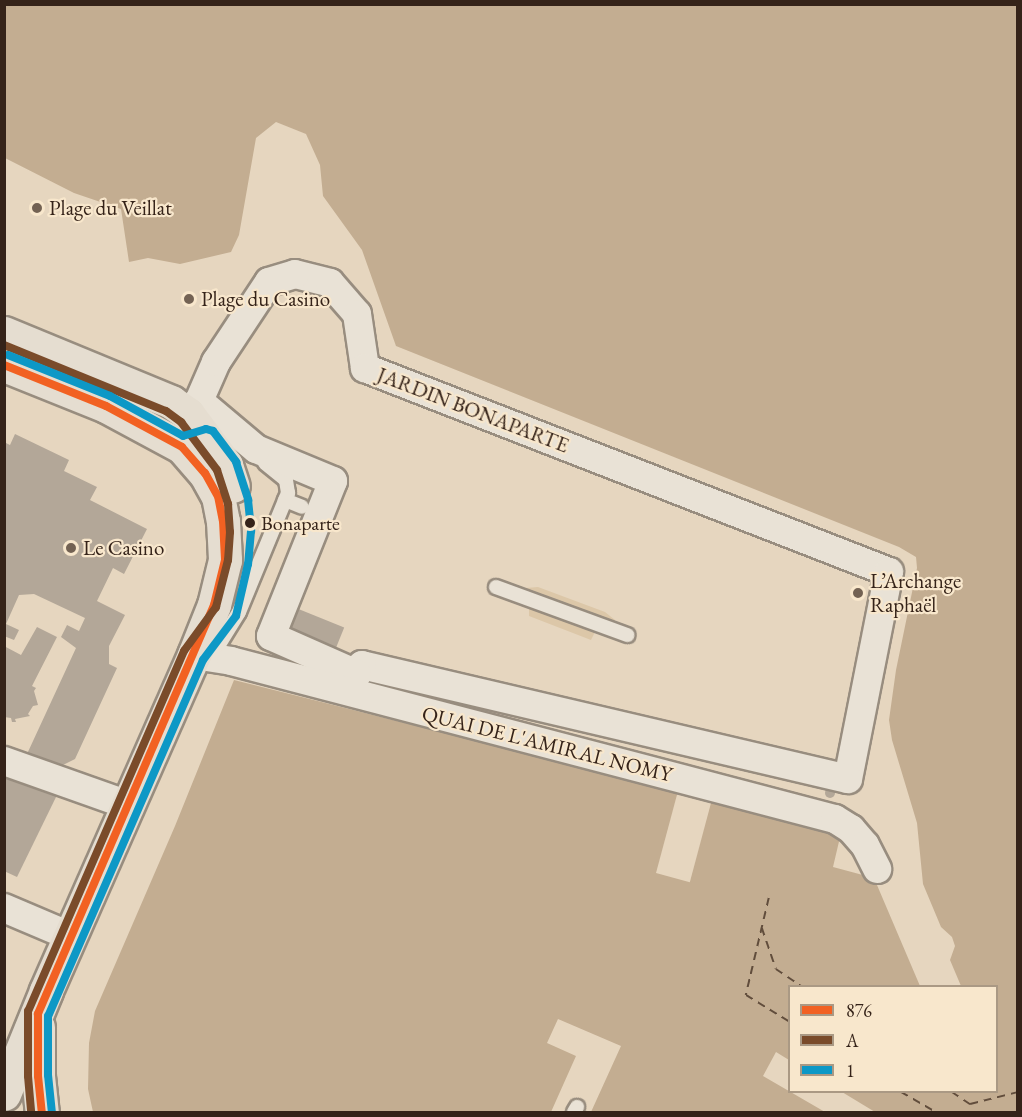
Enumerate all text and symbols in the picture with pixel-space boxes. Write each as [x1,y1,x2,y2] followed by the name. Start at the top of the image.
[49,195,172,221] place label: Plage du Veillat
[30,201,44,215] marker: Plage du Veillat
[201,286,330,312] place label: Plage du Casino
[182,292,196,306] marker: Plage du Casino
[374,362,572,458] street label: JARDIN BONAPARTE
[261,511,340,535] place label: Bonaparte
[244,517,256,529] marker: Bonaparte
[83,535,164,561] place label: Le Casino
[64,541,78,555] marker: Le Casino
[870,568,961,618] place label: L’Archange Raphaël
[851,586,865,600] marker: L’Archange Raphaël
[419,701,675,787] street label: QUAI DE L'AMIRAL NOMY
[788,985,998,1093] legend
[846,999,872,1022] text: 876
[846,1029,858,1052] text: A
[846,1059,855,1082] text: 1

